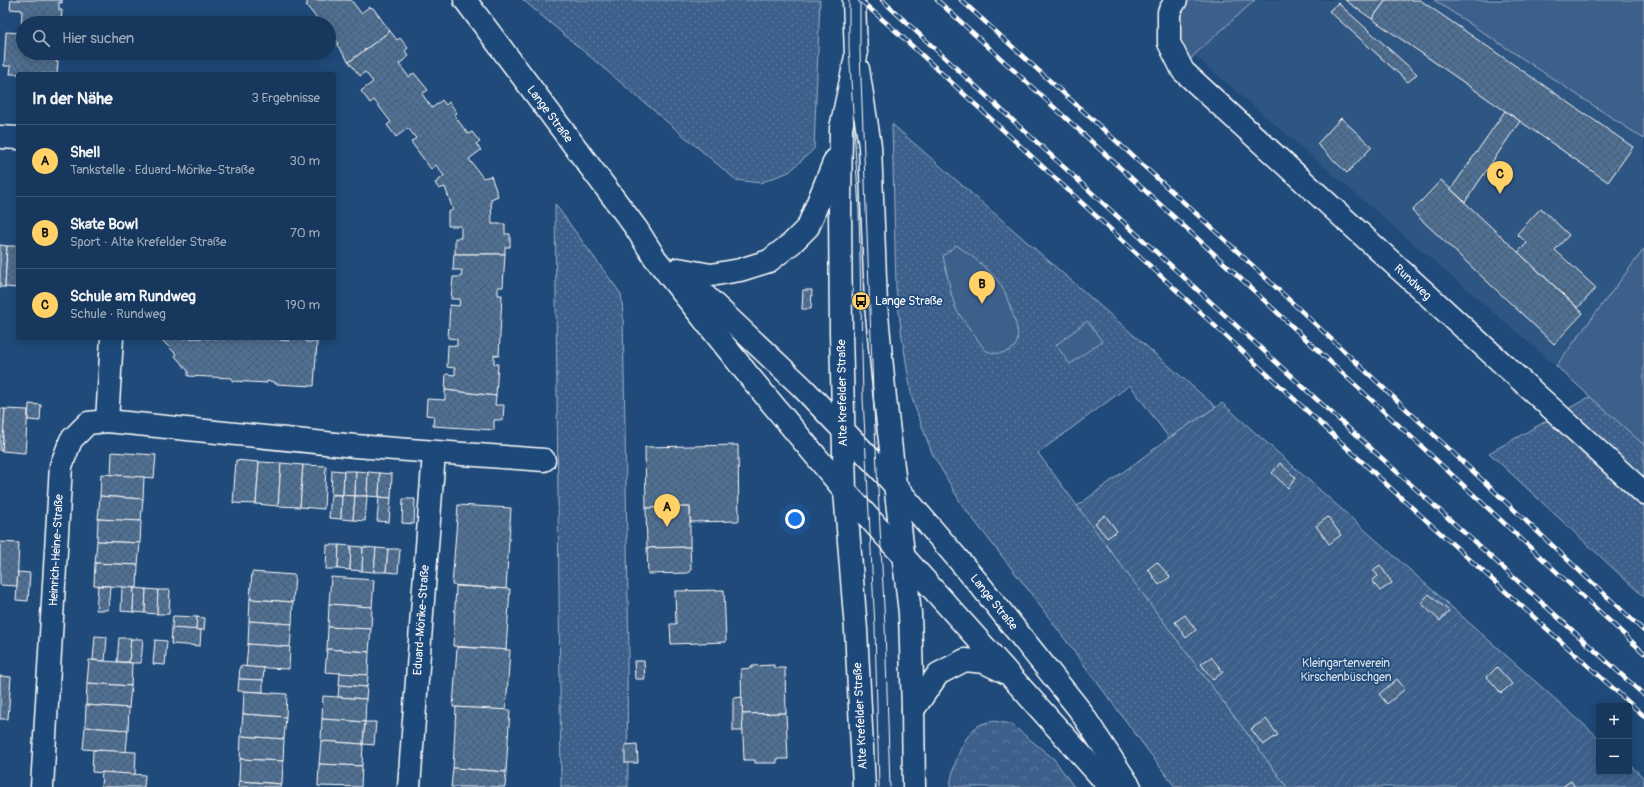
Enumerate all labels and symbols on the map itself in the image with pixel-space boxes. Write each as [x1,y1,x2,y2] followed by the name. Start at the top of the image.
[523,83,576,146] street label: Lange Straße
[1487,161,1513,194] pin: C
[1391,261,1434,303] street label: Rundweg
[969,271,995,304] pin: B
[850,290,872,312] bus stop icon: Lange Straße
[875,294,943,309] place label: Lange Straße
[834,339,851,447] street label: Alte Krefelder Straße
[46,494,67,606] street label: Heinrich-Heine-Straße
[654,494,680,527] pin: A
[785,509,805,529] your location
[410,564,433,676] street label: Eduard-Mörike-Straße
[967,571,1021,633] street label: Lange Straße
[1301,656,1392,685] park label: Kleingartenverein Kirschenbüschgen
[850,662,871,770] street label: Alte Krefelder Straße

